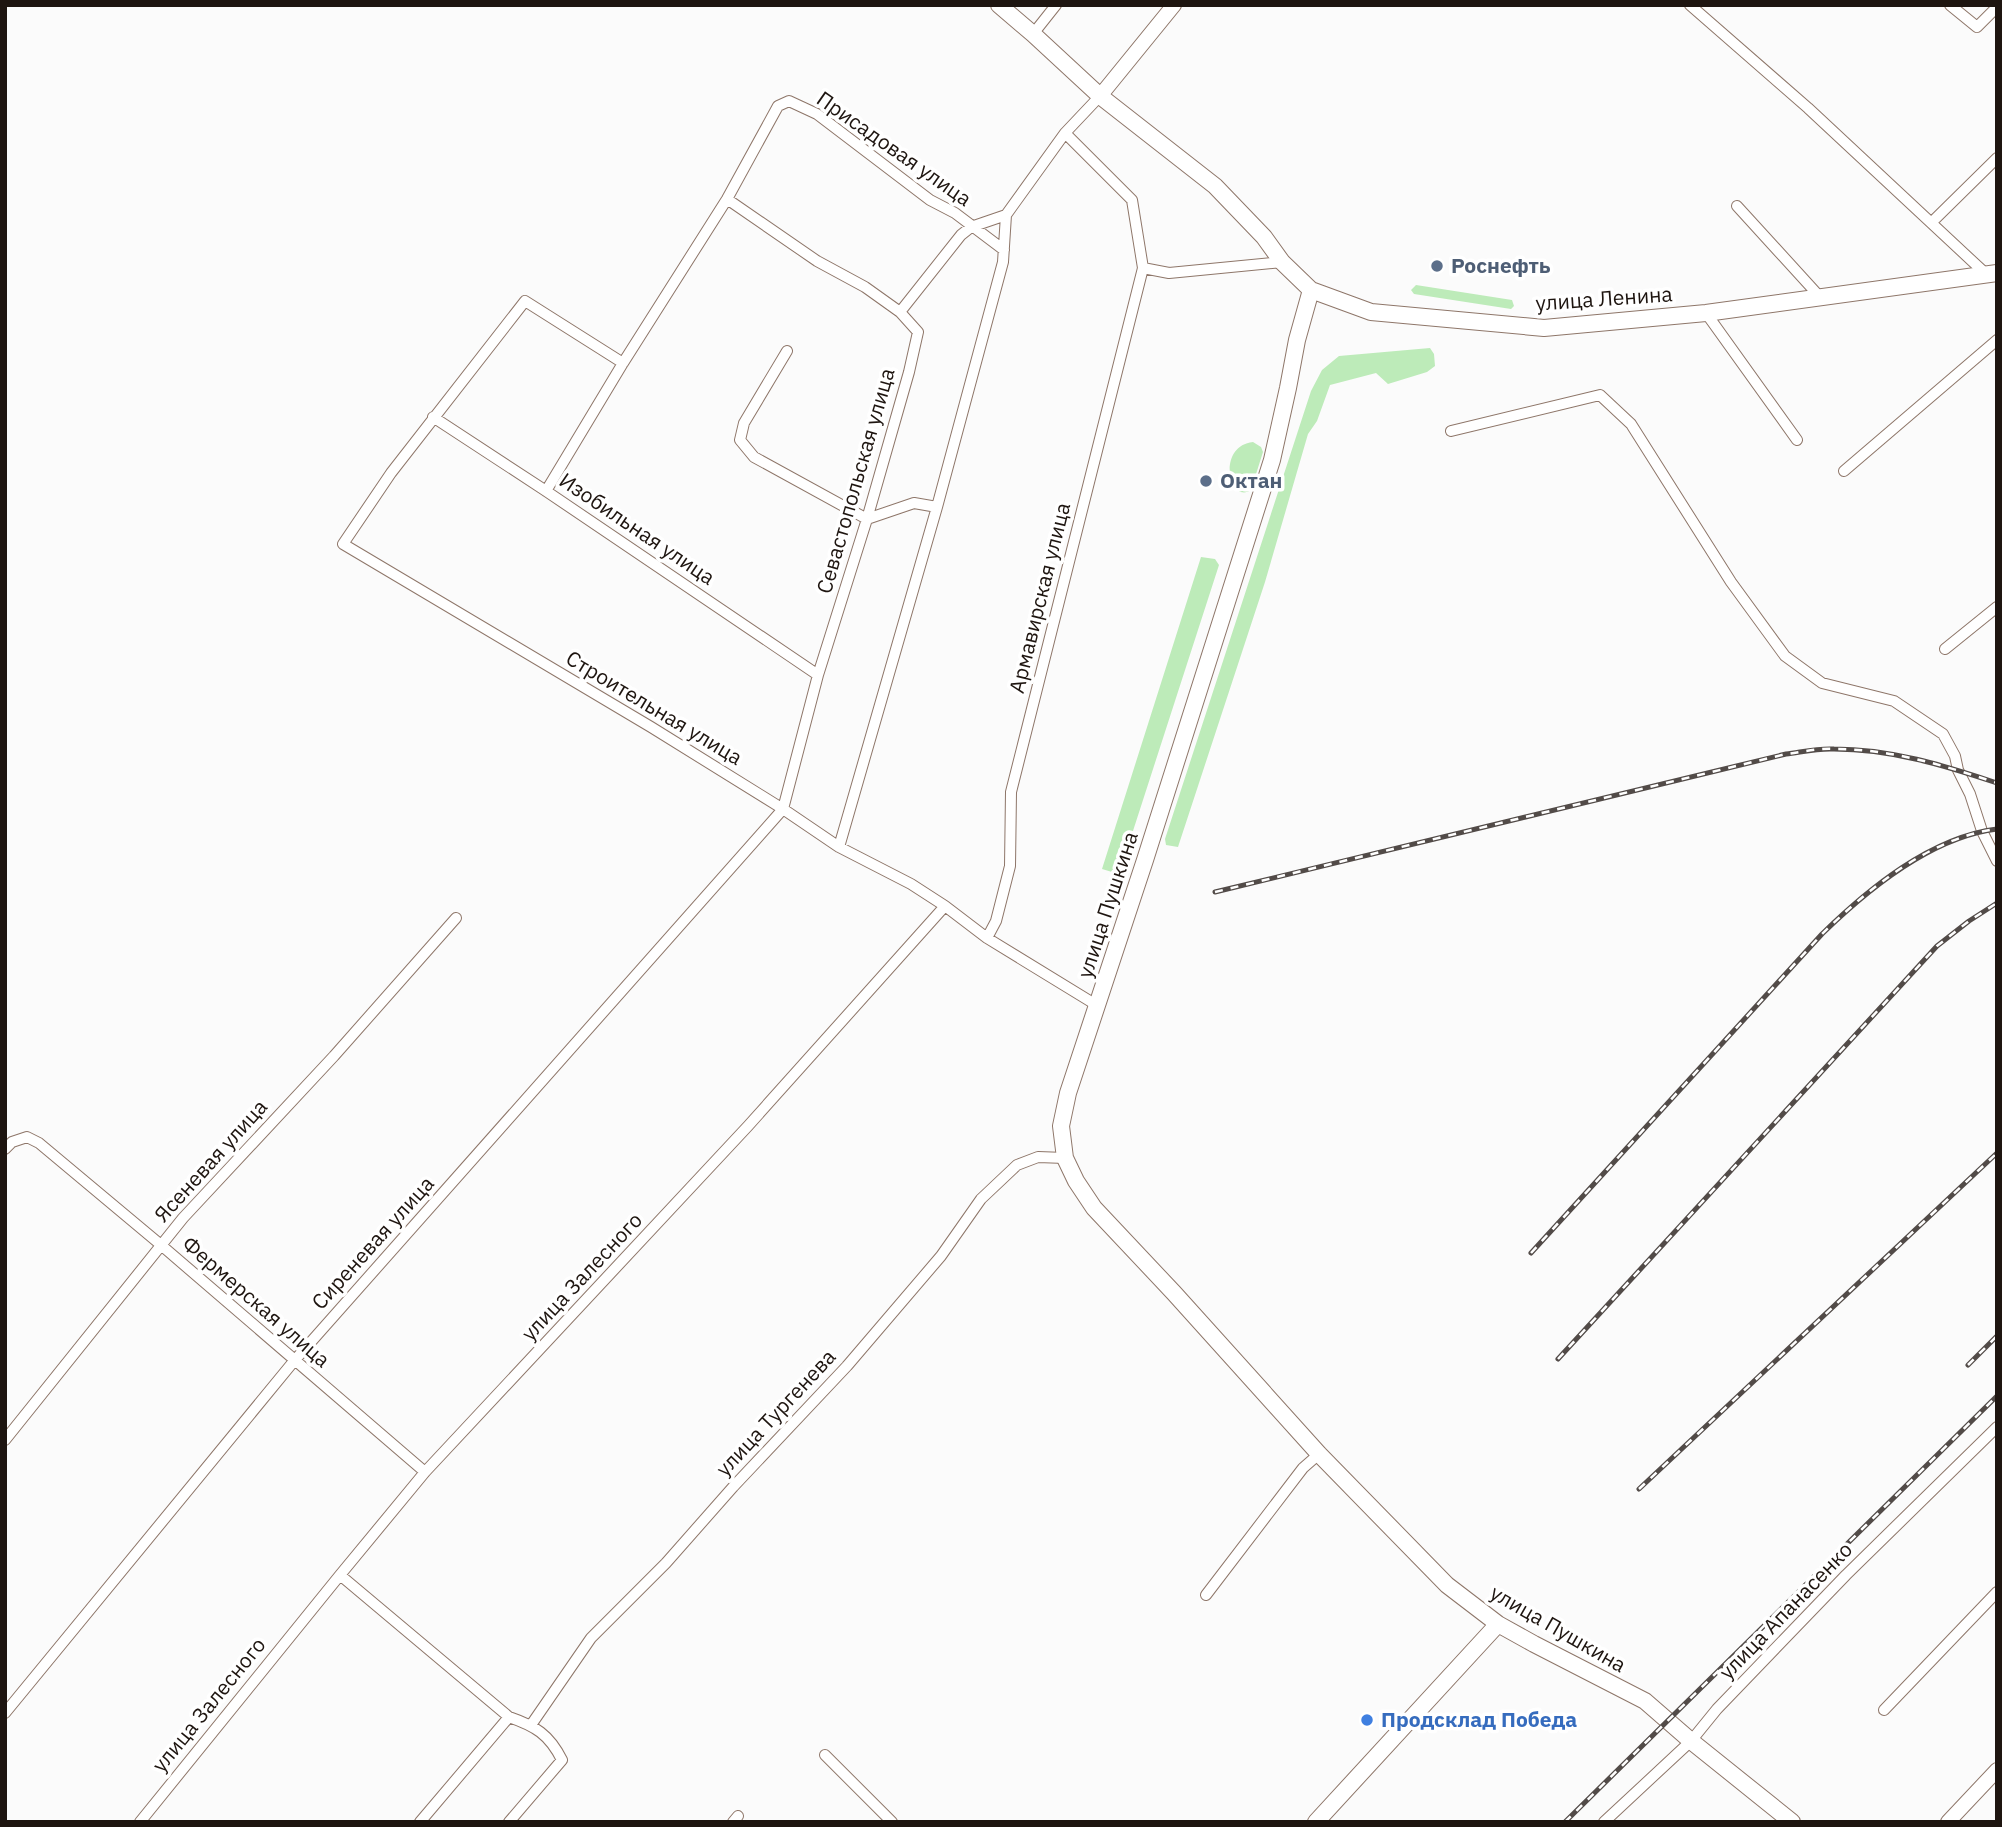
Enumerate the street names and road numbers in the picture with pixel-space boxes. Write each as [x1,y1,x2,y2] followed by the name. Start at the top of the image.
[812,84,977,212] street label: Присадовая улица
[1534,279,1673,317] street label: улица Ленина
[809,365,901,597] street label: Севастопольская улица
[554,466,721,591] street label: Изобильная улица
[1002,500,1076,696] street label: Армавирская улица
[561,643,748,771] street label: Строительная улица
[1070,828,1144,981] street label: улица Пушкина
[147,1093,273,1228] street label: Ясеневая улица
[305,1170,440,1315] street label: Сиреневая улица
[515,1206,648,1346] street label: улица Залесного
[177,1229,337,1373] street label: Фермерская улица
[709,1343,841,1482] street label: улица Тургенева
[1712,1536,1858,1685] street label: улица Апанасенко
[1486,1578,1631,1678] street label: улица Пушкина
[145,1631,271,1778] street label: улица Залесного

